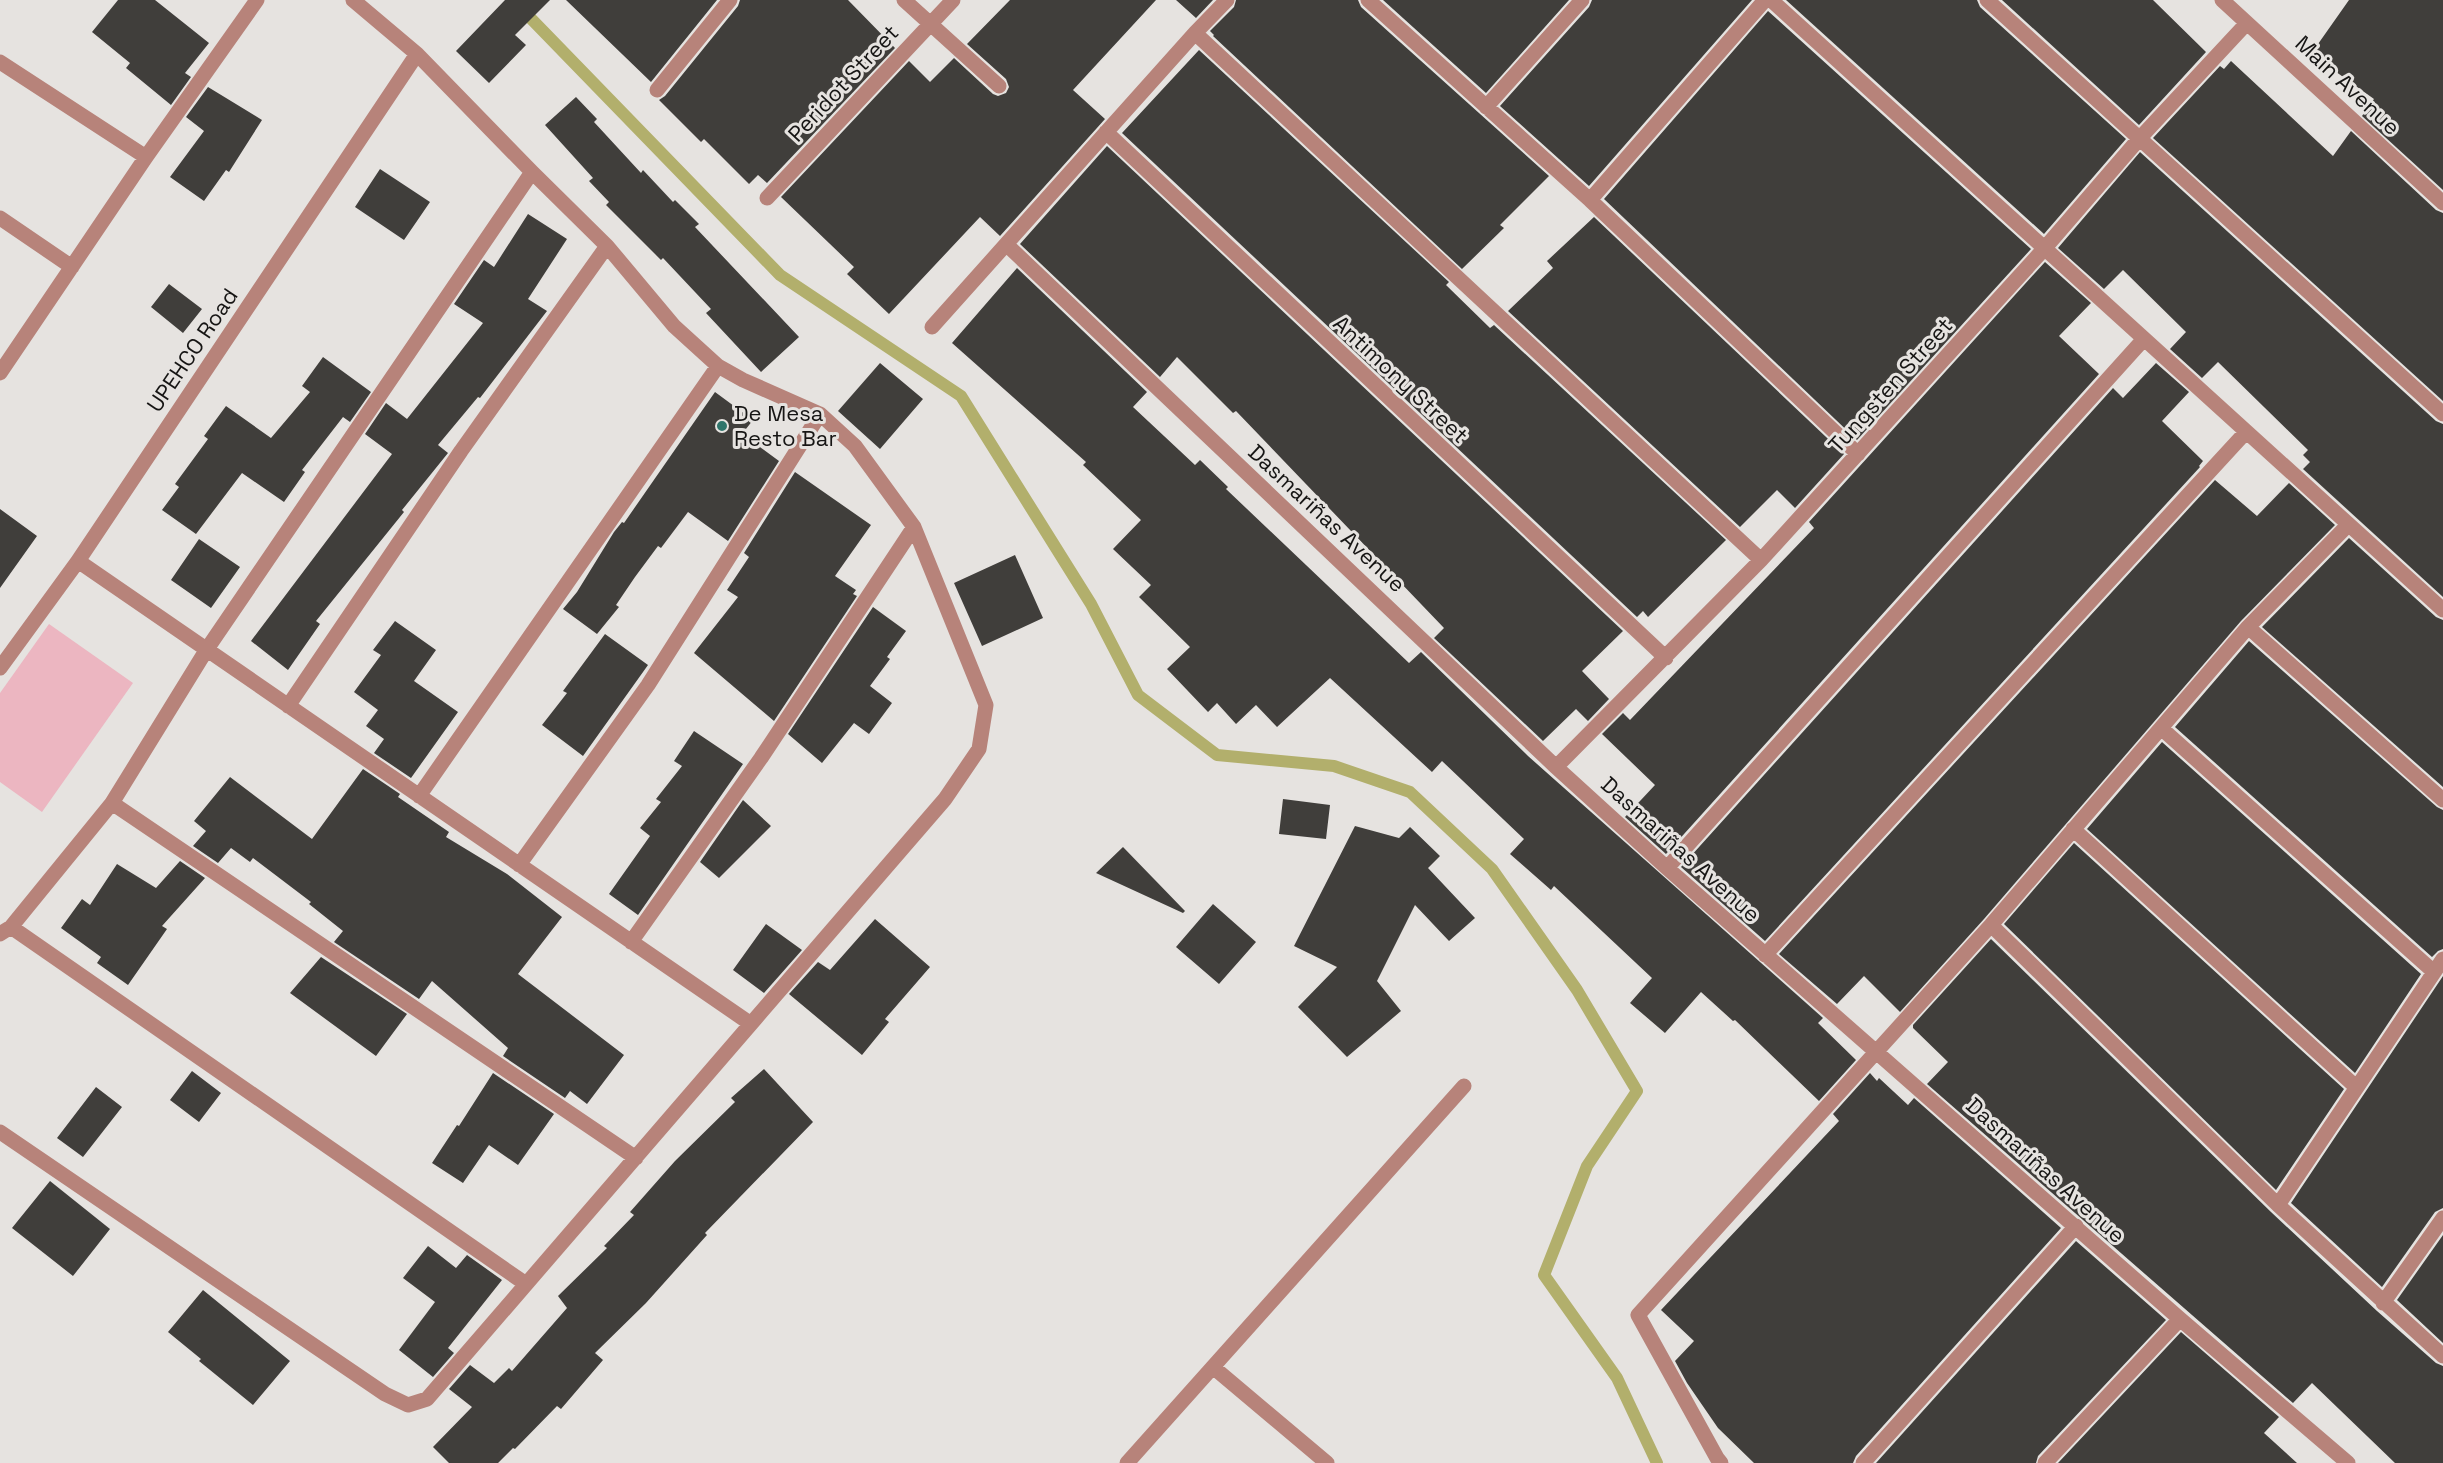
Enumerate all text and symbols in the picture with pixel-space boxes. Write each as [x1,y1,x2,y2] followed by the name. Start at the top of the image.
[782,19,904,147] street label: Peridot Street
[2290,29,2406,141] street label: Main Avenue
[140,283,244,417] street label: UPEHCO Road
[1328,309,1474,449] street label: Antimony Street
[1822,311,1958,459] street label: Tungsten Street
[734,399,837,452] place label: De Mesa Resto Bar
[715,419,729,433] marker: De Mesa Resto Bar
[1243,438,1411,598] street label: Dasmariñas Avenue
[1596,770,1766,928] street label: Dasmariñas Avenue
[1961,1091,2131,1249] street label: Dasmariñas Avenue

